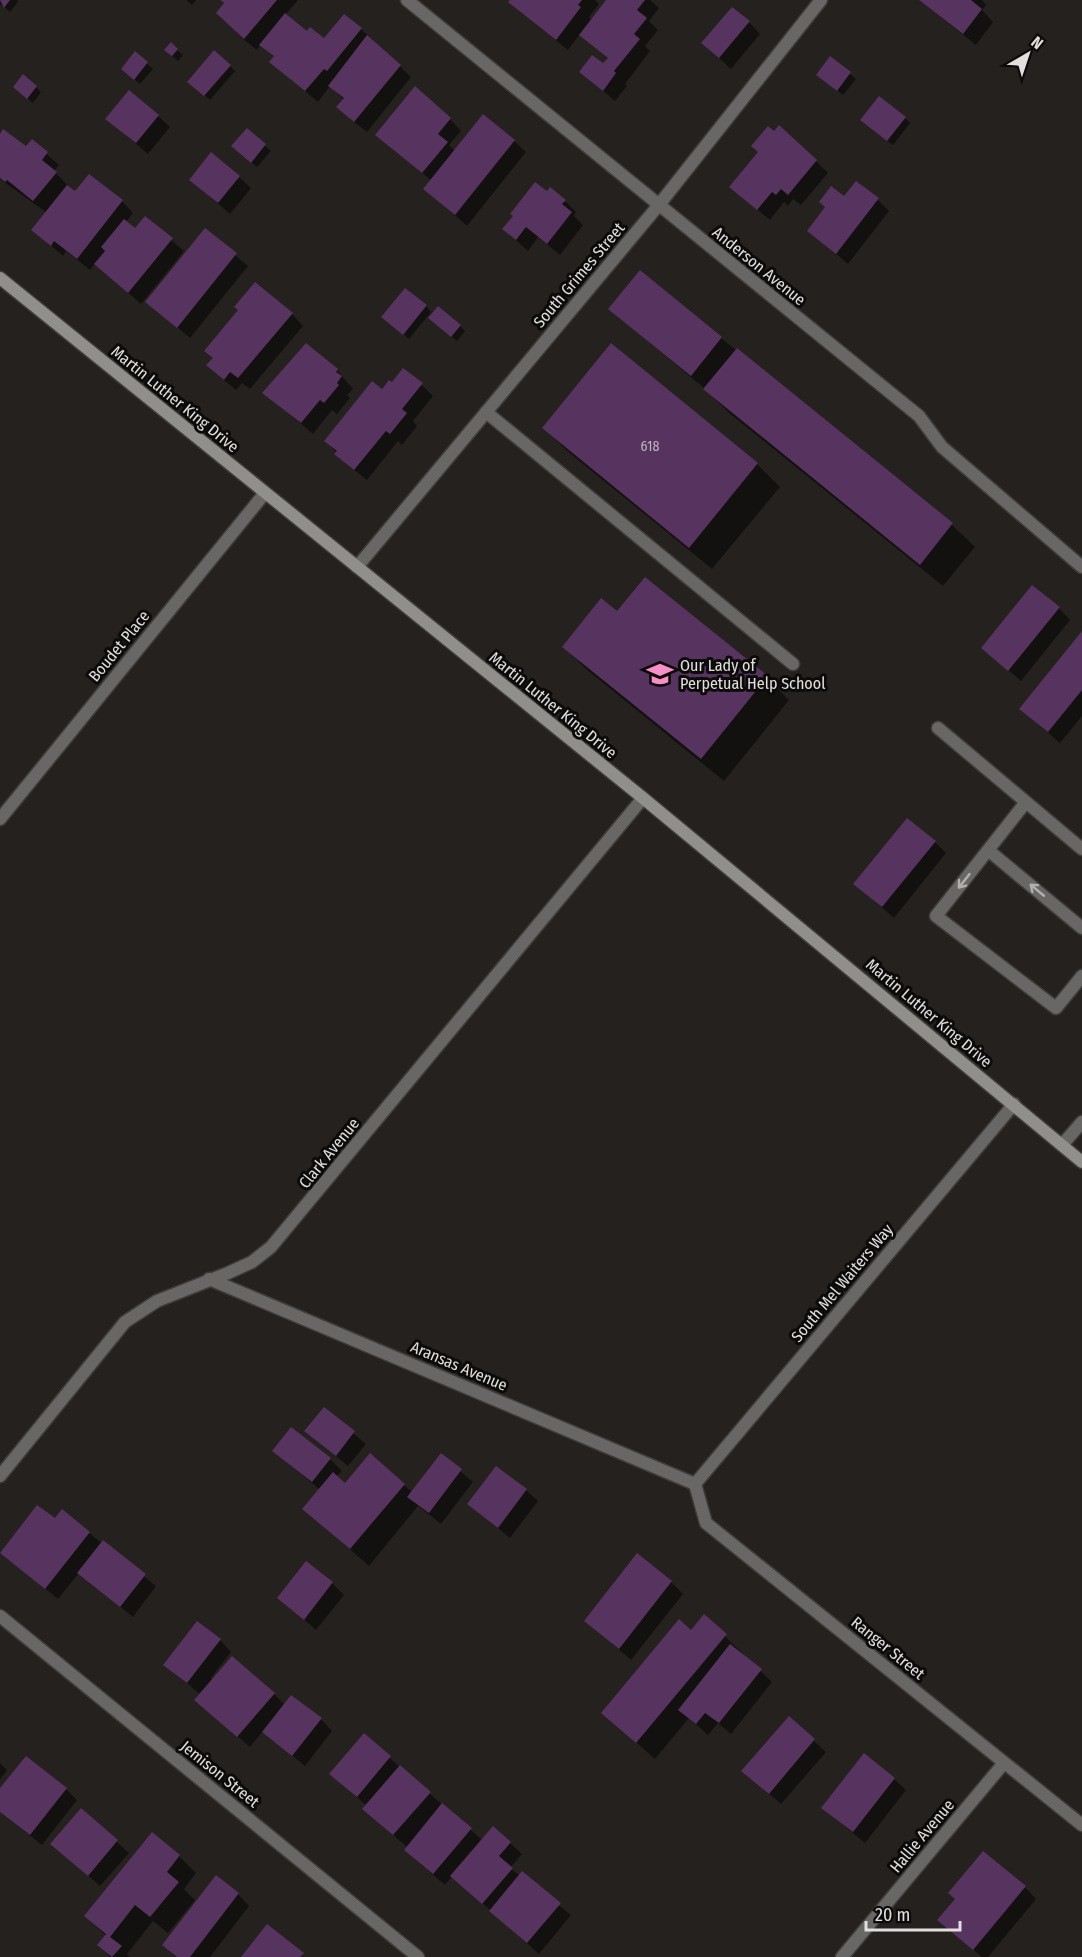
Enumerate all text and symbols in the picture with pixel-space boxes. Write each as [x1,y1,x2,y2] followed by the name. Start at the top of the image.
[998,24,1058,84] north arrow
[1027,32,1047,53] text: N
[530,218,629,331] street label: South Grimes Street
[709,223,809,309] street label: Anderson Avenue
[107,342,243,456] street label: Martin Luther King Drive
[641,438,659,455] house number: 618
[85,607,153,685] street label: Boudet Place
[485,648,621,762] street label: Martin Luther King Drive
[680,656,825,693] place label: Our Lady of Perpetual Help School
[645,659,675,689] school or university icon: Our Lady of Perpetual Help School
[957,873,970,889] one-way arrow
[1029,884,1045,897] one-way arrow
[862,955,996,1071] street label: Martin Luther King Drive
[295,1114,363,1192] street label: Clark Avenue
[787,1220,897,1346] street label: South Mel Waiters Way
[408,1337,510,1395] street label: Aransas Avenue
[848,1613,929,1684] street label: Ranger Street
[177,1737,264,1812] street label: Jemison Street
[886,1796,958,1876] street label: Hallie Avenue
[866,1894,960,1932] scale bar
[875,1904,910,1926] text: 20 m

